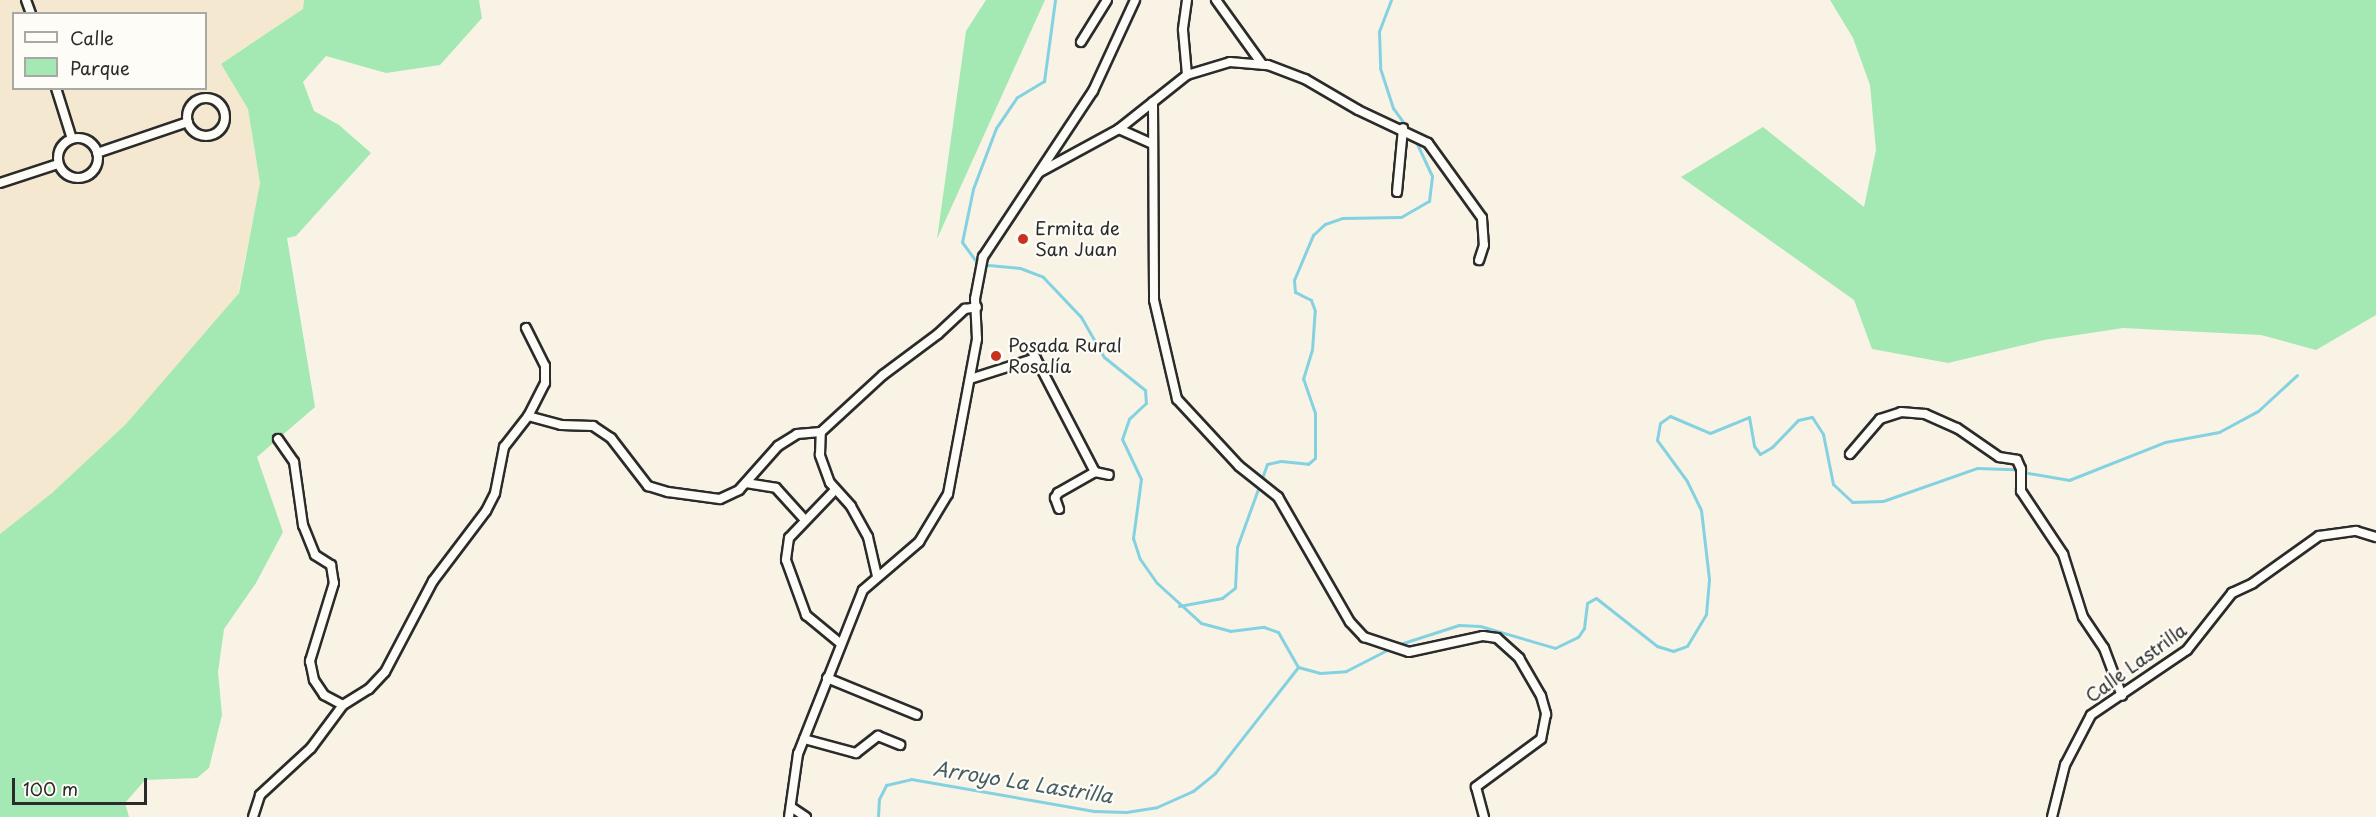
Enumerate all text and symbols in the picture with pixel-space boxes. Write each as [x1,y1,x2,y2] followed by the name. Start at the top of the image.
[12,12,207,90] legend
[70,24,114,51] text: Calle
[70,54,130,81] text: Parque
[1035,218,1121,260] place label: Ermita de San Juan
[1016,232,1030,246] marker: Ermita de San Juan
[1008,335,1123,378] place label: Posada Rural Rosalía
[989,349,1003,363] marker: Posada Rural Rosalía
[2081,619,2191,707] street label: Calle Lastrilla
[931,756,1115,808] water label: Arroyo La Lastrilla
[15,766,150,804] scale bar
[23,775,78,802] text: 100 m

